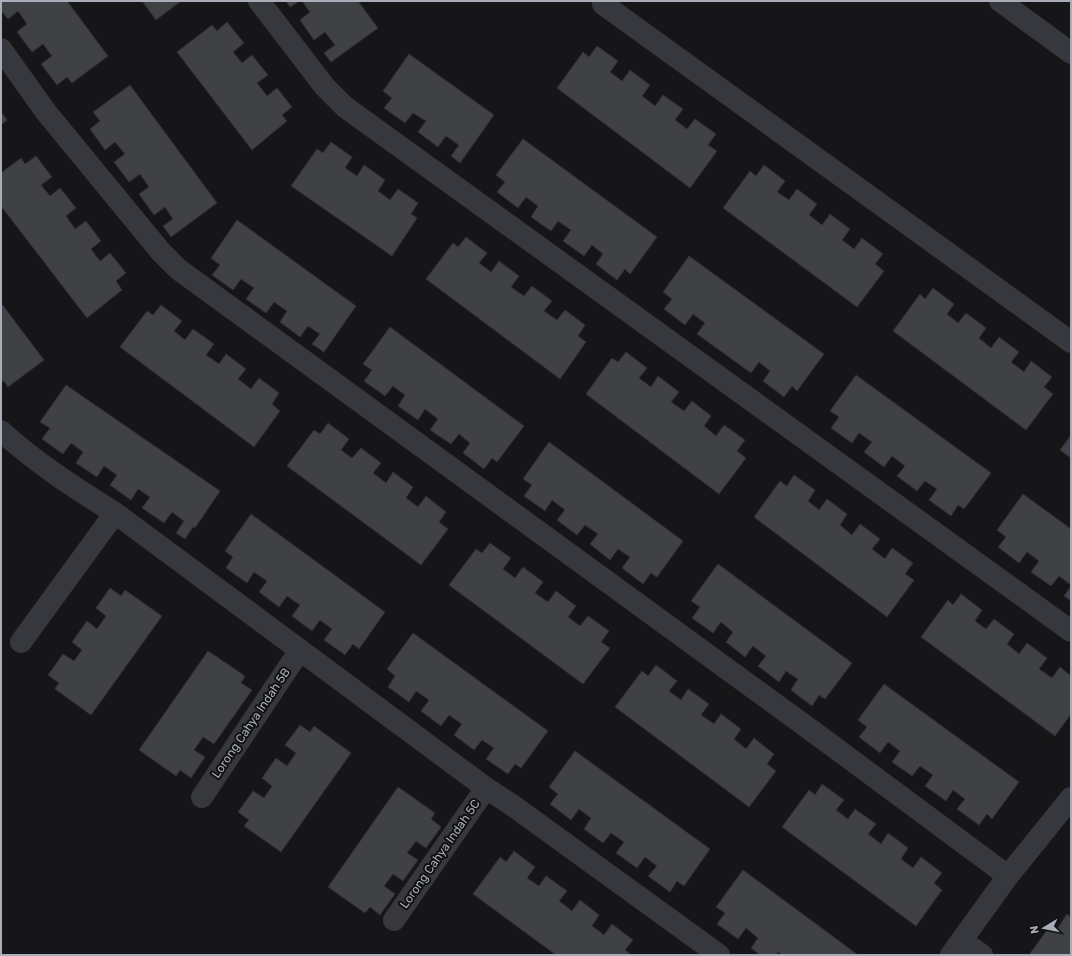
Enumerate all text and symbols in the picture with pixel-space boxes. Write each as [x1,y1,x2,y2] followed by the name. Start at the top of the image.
[209,665,293,781] street label: Lorong Cahya Indah 5B
[397,797,483,911] street label: Lorong Cahya Indah 5C
[1024,908,1064,948] north arrow
[1028,925,1042,935] text: N

